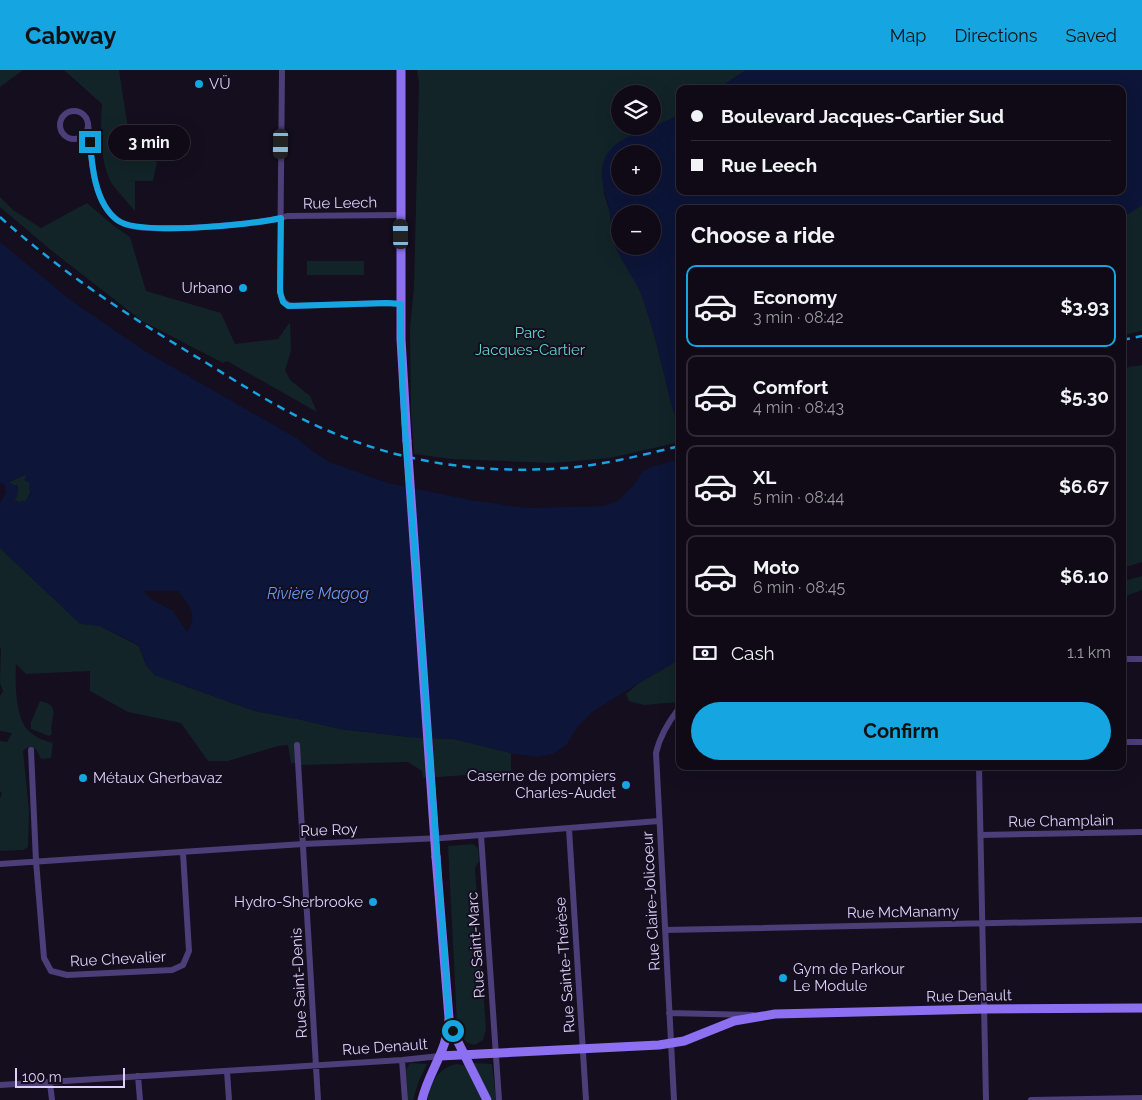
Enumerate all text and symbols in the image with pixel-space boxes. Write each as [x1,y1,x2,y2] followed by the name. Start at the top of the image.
[25,21,116,50] text: Cabway
[890,25,926,46] text: Map
[954,25,1038,46] text: Directions
[1066,25,1117,46] text: Saved
[209,74,231,93] place label: VÜ
[193,78,205,90] marker: VÜ
[611,85,661,255] map controls
[611,85,661,135] button: layers
[721,105,1004,127] text: Boulevard Jacques-Cartier Sud
[108,124,190,160] callout: 3 min
[273,129,288,159] car
[79,131,101,153] route end
[128,133,170,152] text: 3 min
[611,145,661,195] button: +
[721,154,817,176] text: Rue Leech
[303,193,377,213] street label: Rue Leech
[611,205,661,255] button: −
[393,219,408,249] car
[691,222,835,248] text: Choose a ride
[181,279,233,297] place label: Urbano
[237,282,249,294] marker: Urbano
[693,284,738,329] icon: car
[753,286,837,308] text: Economy
[1060,295,1109,317] text: $3.93
[753,308,844,327] text: 3 min · 08:42
[475,324,586,359] park label: Parc Jacques-Cartier
[693,374,738,419] icon: car
[753,376,828,398] text: Comfort
[1060,385,1109,407] text: $5.30
[753,398,844,417] text: 4 min · 08:43
[693,464,738,509] icon: car
[753,466,776,488] text: XL
[1059,475,1109,497] text: $6.67
[753,488,844,507] text: 5 min · 08:44
[693,554,738,599] icon: car
[753,556,799,578] text: Moto
[1060,565,1109,587] text: $6.10
[753,578,845,597] text: 6 min · 08:45
[267,584,370,603] water label: Rivière Magog
[691,639,719,667] icon: cash
[731,642,775,664] text: Cash
[1067,643,1111,662] text: 1.1 km
[691,702,1111,760] button: Confirm
[467,767,616,802] place label: Caserne de pompiers Charles-Audet
[93,769,222,787] place label: Métaux Gherbavaz
[77,772,89,784] marker: Métaux Gherbavaz
[620,779,632,791] marker: Caserne de pompiers Charles-Audet
[1008,811,1114,831] street label: Rue Champlain
[300,820,358,840] street label: Rue Roy
[638,830,664,971] street label: Rue Claire-Jolicoeur
[463,891,489,999] street label: Rue Saint-Marc
[234,893,363,911] place label: Hydro-Sherbrooke
[367,896,379,908] marker: Hydro-Sherbrooke
[551,896,579,1034] street label: Rue Sainte-Thérèse
[847,902,959,922] street label: Rue McManamy
[287,927,311,1039] street label: Rue Saint-Denis
[69,947,167,971] street label: Rue Chevalier
[793,960,905,995] place label: Gym de Parkour Le Module
[777,972,789,984] marker: Gym de Parkour Le Module
[926,986,1012,1006] street label: Rue Denault
[442,1020,464,1042] route start
[342,1035,428,1059] street label: Rue Denault
[15,1065,125,1088] scale bar
[22,1069,62,1085] text: 100 m

